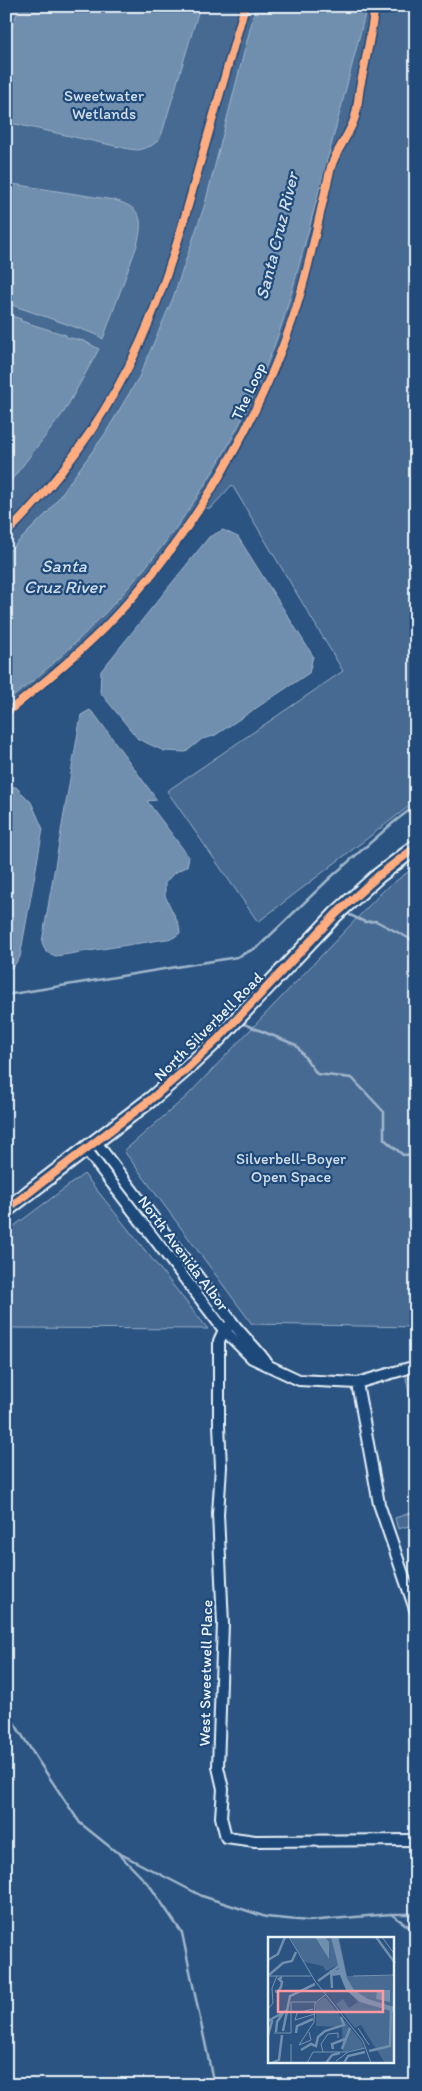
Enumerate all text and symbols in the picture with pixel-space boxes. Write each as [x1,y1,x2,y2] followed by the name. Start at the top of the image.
[64,86,144,123] park label: Sweetwater Wetlands
[251,168,304,302] water label: Santa Cruz River
[227,359,270,423] street label: The Loop
[24,555,106,598] water label: Santa Cruz River
[150,968,267,1085] street label: North Silverbell Road
[236,1149,346,1186] park label: Silverbell-Boyer Open Space
[134,1192,234,1315] street label: North Avenida Albor
[195,1599,216,1746] street label: West Sweetwell Place
[268,1937,394,2064] inset map

